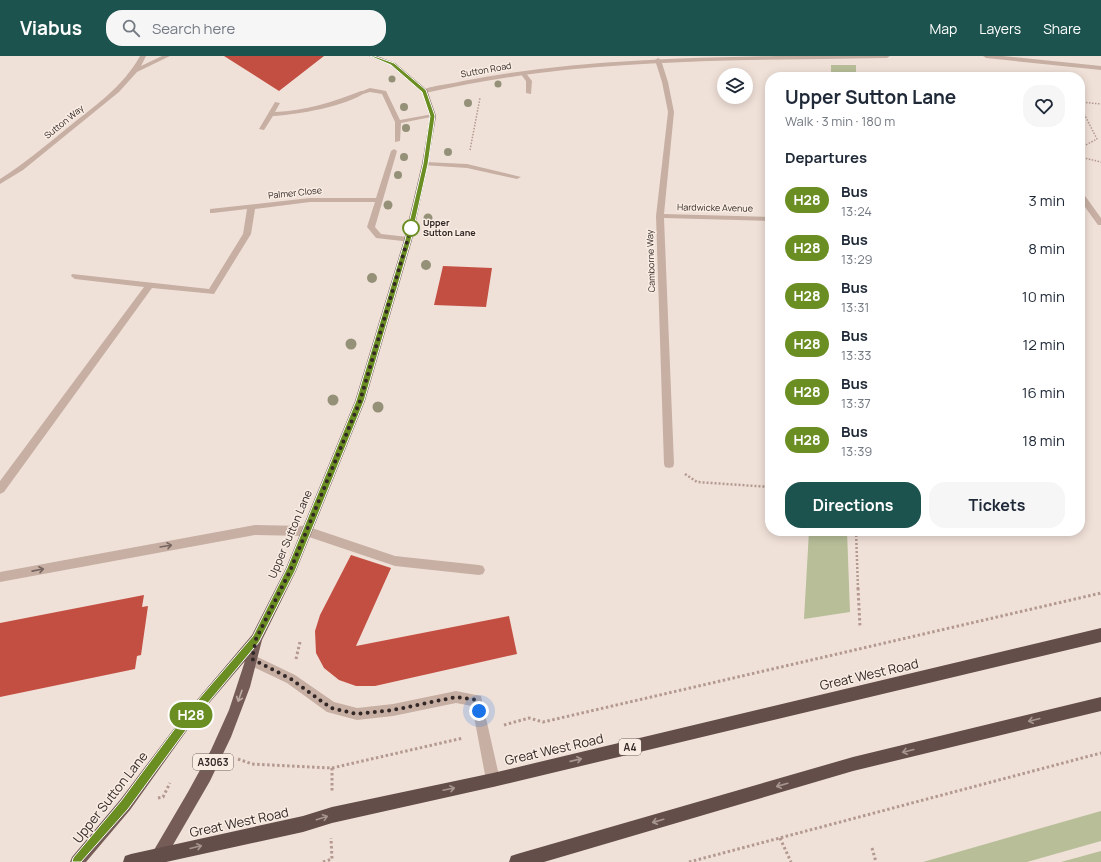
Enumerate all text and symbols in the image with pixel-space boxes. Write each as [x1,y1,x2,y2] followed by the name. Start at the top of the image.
[106,10,386,46] search box
[20,15,82,41] text: Viabus
[120,17,142,39] icon: search
[152,18,235,39] text: Search here
[929,19,957,38] text: Map
[979,19,1021,38] text: Layers
[1043,19,1081,38] text: Share
[459,59,512,80] street label: Sutton Road
[717,68,753,104] map controls
[717,68,753,104] button: layers
[785,84,956,110] text: Upper Sutton Lane
[1023,85,1065,127] button: heart
[41,101,86,142] street label: Sutton Way
[785,112,895,130] text: Walk · 3 min · 180 m
[785,147,867,168] text: Departures
[841,181,868,202] text: Bus
[267,183,323,202] street label: Palmer Close
[793,190,821,209] text: H28
[1029,190,1065,211] text: 3 min
[677,200,753,215] street label: Hardwicke Avenue
[841,202,872,220] text: 13:24
[423,216,476,239] place label: Upper Sutton Lane
[402,219,420,237] marker: Upper Sutton Lane
[643,229,658,293] street label: Camborne Way
[841,229,868,250] text: Bus
[793,238,821,257] text: H28
[1028,238,1065,259] text: 8 min
[841,250,873,268] text: 13:29
[841,277,868,298] text: Bus
[793,286,821,305] text: H28
[1022,286,1065,307] text: 10 min
[841,298,869,316] text: 13:31
[841,325,868,346] text: Bus
[793,334,821,353] text: H28
[1022,334,1065,355] text: 12 min
[841,346,872,364] text: 13:33
[841,373,868,394] text: Bus
[793,382,821,401] text: H28
[1022,382,1065,403] text: 16 min
[841,394,871,412] text: 13:37
[841,421,868,442] text: Bus
[793,430,821,449] text: H28
[1022,430,1065,451] text: 18 min
[841,442,872,460] text: 13:39
[785,482,921,528] button: Directions
[929,482,1065,528] button: Tickets
[264,487,315,580] street label: Upper Sutton Lane
[159,542,172,550] one-way arrow
[31,566,44,574] one-way arrow
[818,654,920,694] street label: Great West Road
[235,690,243,702] one-way arrow
[469,701,489,721] your location
[168,702,214,728] line badge: H28
[177,705,205,724] text: H28
[1028,717,1041,725] one-way arrow
[503,729,605,769] street label: Great West Road
[619,739,641,755] road number: A4
[68,747,152,847] street label: Upper Sutton Lane
[902,747,915,755] one-way arrow
[193,754,233,770] road number: A3063
[569,756,582,763] one-way arrow
[776,782,789,789] one-way arrow
[442,785,455,793] one-way arrow
[188,803,290,841] street label: Great West Road
[316,814,329,821] one-way arrow
[651,818,664,825] one-way arrow
[189,843,202,851] one-way arrow

